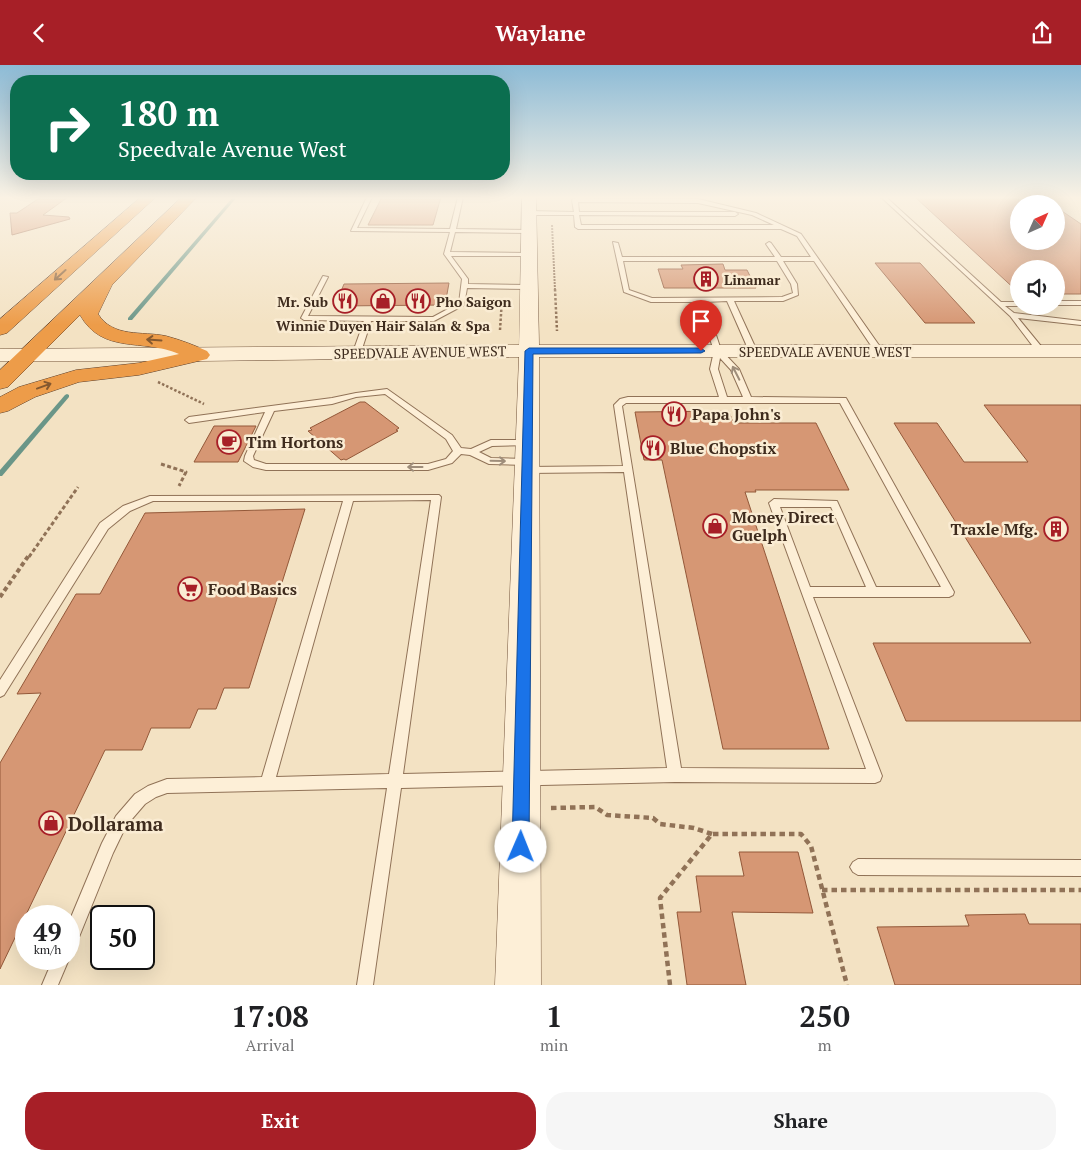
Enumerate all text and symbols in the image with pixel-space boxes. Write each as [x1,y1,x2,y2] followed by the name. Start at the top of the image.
[495,18,586,47] text: Waylane
[25,19,53,47] icon: back
[1028,19,1056,47] icon: share
[118,90,219,136] text: 180 m
[35,95,100,160] icon: right
[118,134,347,163] text: Speedvale Avenue West
[1010,195,1065,250] north arrow
[1010,195,1065,315] map controls
[1010,260,1065,315] button: sound
[693,266,719,292] building icon: Linamar
[53,270,66,281] one-way arrow
[724,270,780,289] place label: Linamar
[332,288,358,314] restaurant icon: Mr. Sub
[370,288,396,314] shop icon: Winnie Duyen Hair Salan & Spa
[405,288,431,314] restaurant icon: Pho Saigon
[277,292,328,311] place label: Mr. Sub
[436,292,512,311] place label: Pho Saigon
[680,300,722,351] pin
[687,307,715,335] icon: arrive
[276,316,490,335] place label: Winnie Duyen Hair Salan & Spa
[146,336,162,345] one-way arrow
[334,341,507,363] street label: SPEEDVALE AVENUE WEST
[739,342,912,361] street label: SPEEDVALE AVENUE WEST
[731,366,741,381] one-way arrow
[36,381,51,390] one-way arrow
[661,401,687,427] restaurant icon: Papa John's
[692,403,781,425] place label: Papa John's
[216,429,242,455] cafe icon: Tim Hortons
[246,431,343,453] place label: Tim Hortons
[640,435,666,461] restaurant icon: Blue Chopstix
[670,437,776,459] place label: Blue Chopstix
[490,456,506,466] one-way arrow
[407,462,424,472] one-way arrow
[732,506,835,546] place label: Money Direct Guelph
[702,513,728,539] shop icon: Money Direct Guelph
[1043,516,1069,542] building icon: Traxle Mfg.
[950,518,1038,540] place label: Traxle Mfg.
[177,576,203,602] supermarket icon: Food Basics
[208,578,297,600] place label: Food Basics
[38,810,64,836] shop icon: Dollarama
[68,811,164,836] place label: Dollarama
[494,820,546,872] position arrow
[90,905,155,970] speed limit sign: 50
[33,915,62,948] text: 49
[34,942,61,957] text: km/h
[231,996,309,1036] text: 17:08
[546,996,563,1036] text: 1
[799,996,850,1036] text: 250
[245,1034,295,1056] text: Arrival
[540,1034,568,1056] text: min
[818,1034,831,1056] text: m
[25,1092,536,1150] button: Exit
[546,1092,1056,1150] button: Share

